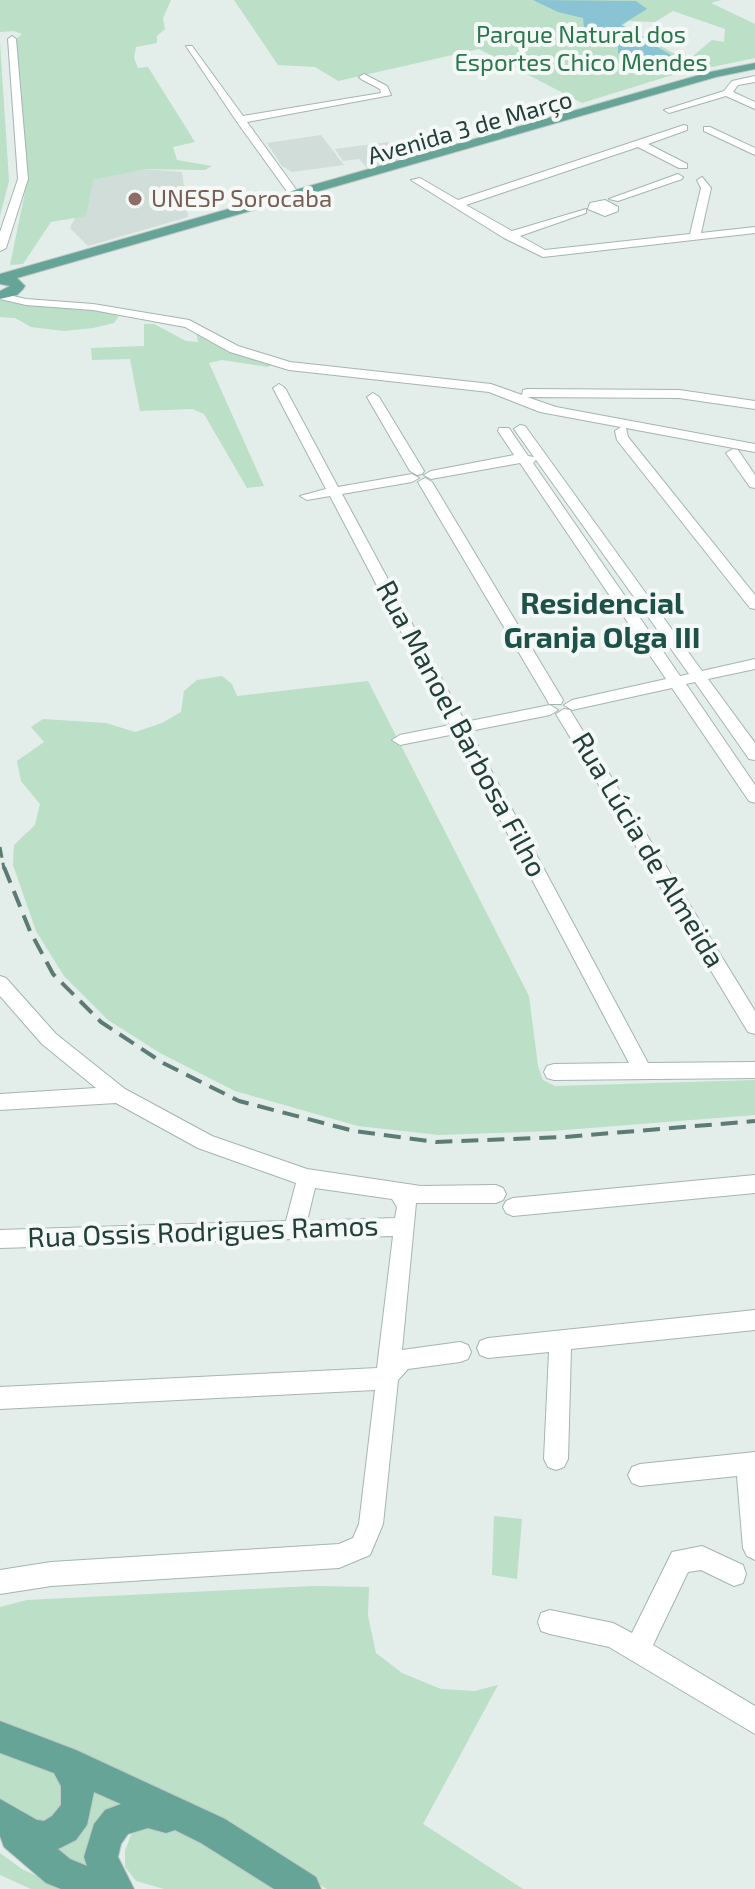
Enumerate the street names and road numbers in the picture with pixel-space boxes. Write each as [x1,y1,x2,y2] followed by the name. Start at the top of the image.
[364,85,576,171] street label: Avenida 3 de Março
[369,575,553,883] street label: Rua Manoel Barbosa Filho
[564,726,732,974] street label: Rua Lúcia de Almeida
[27,1209,379,1255] street label: Rua Ossis Rodrigues Ramos

